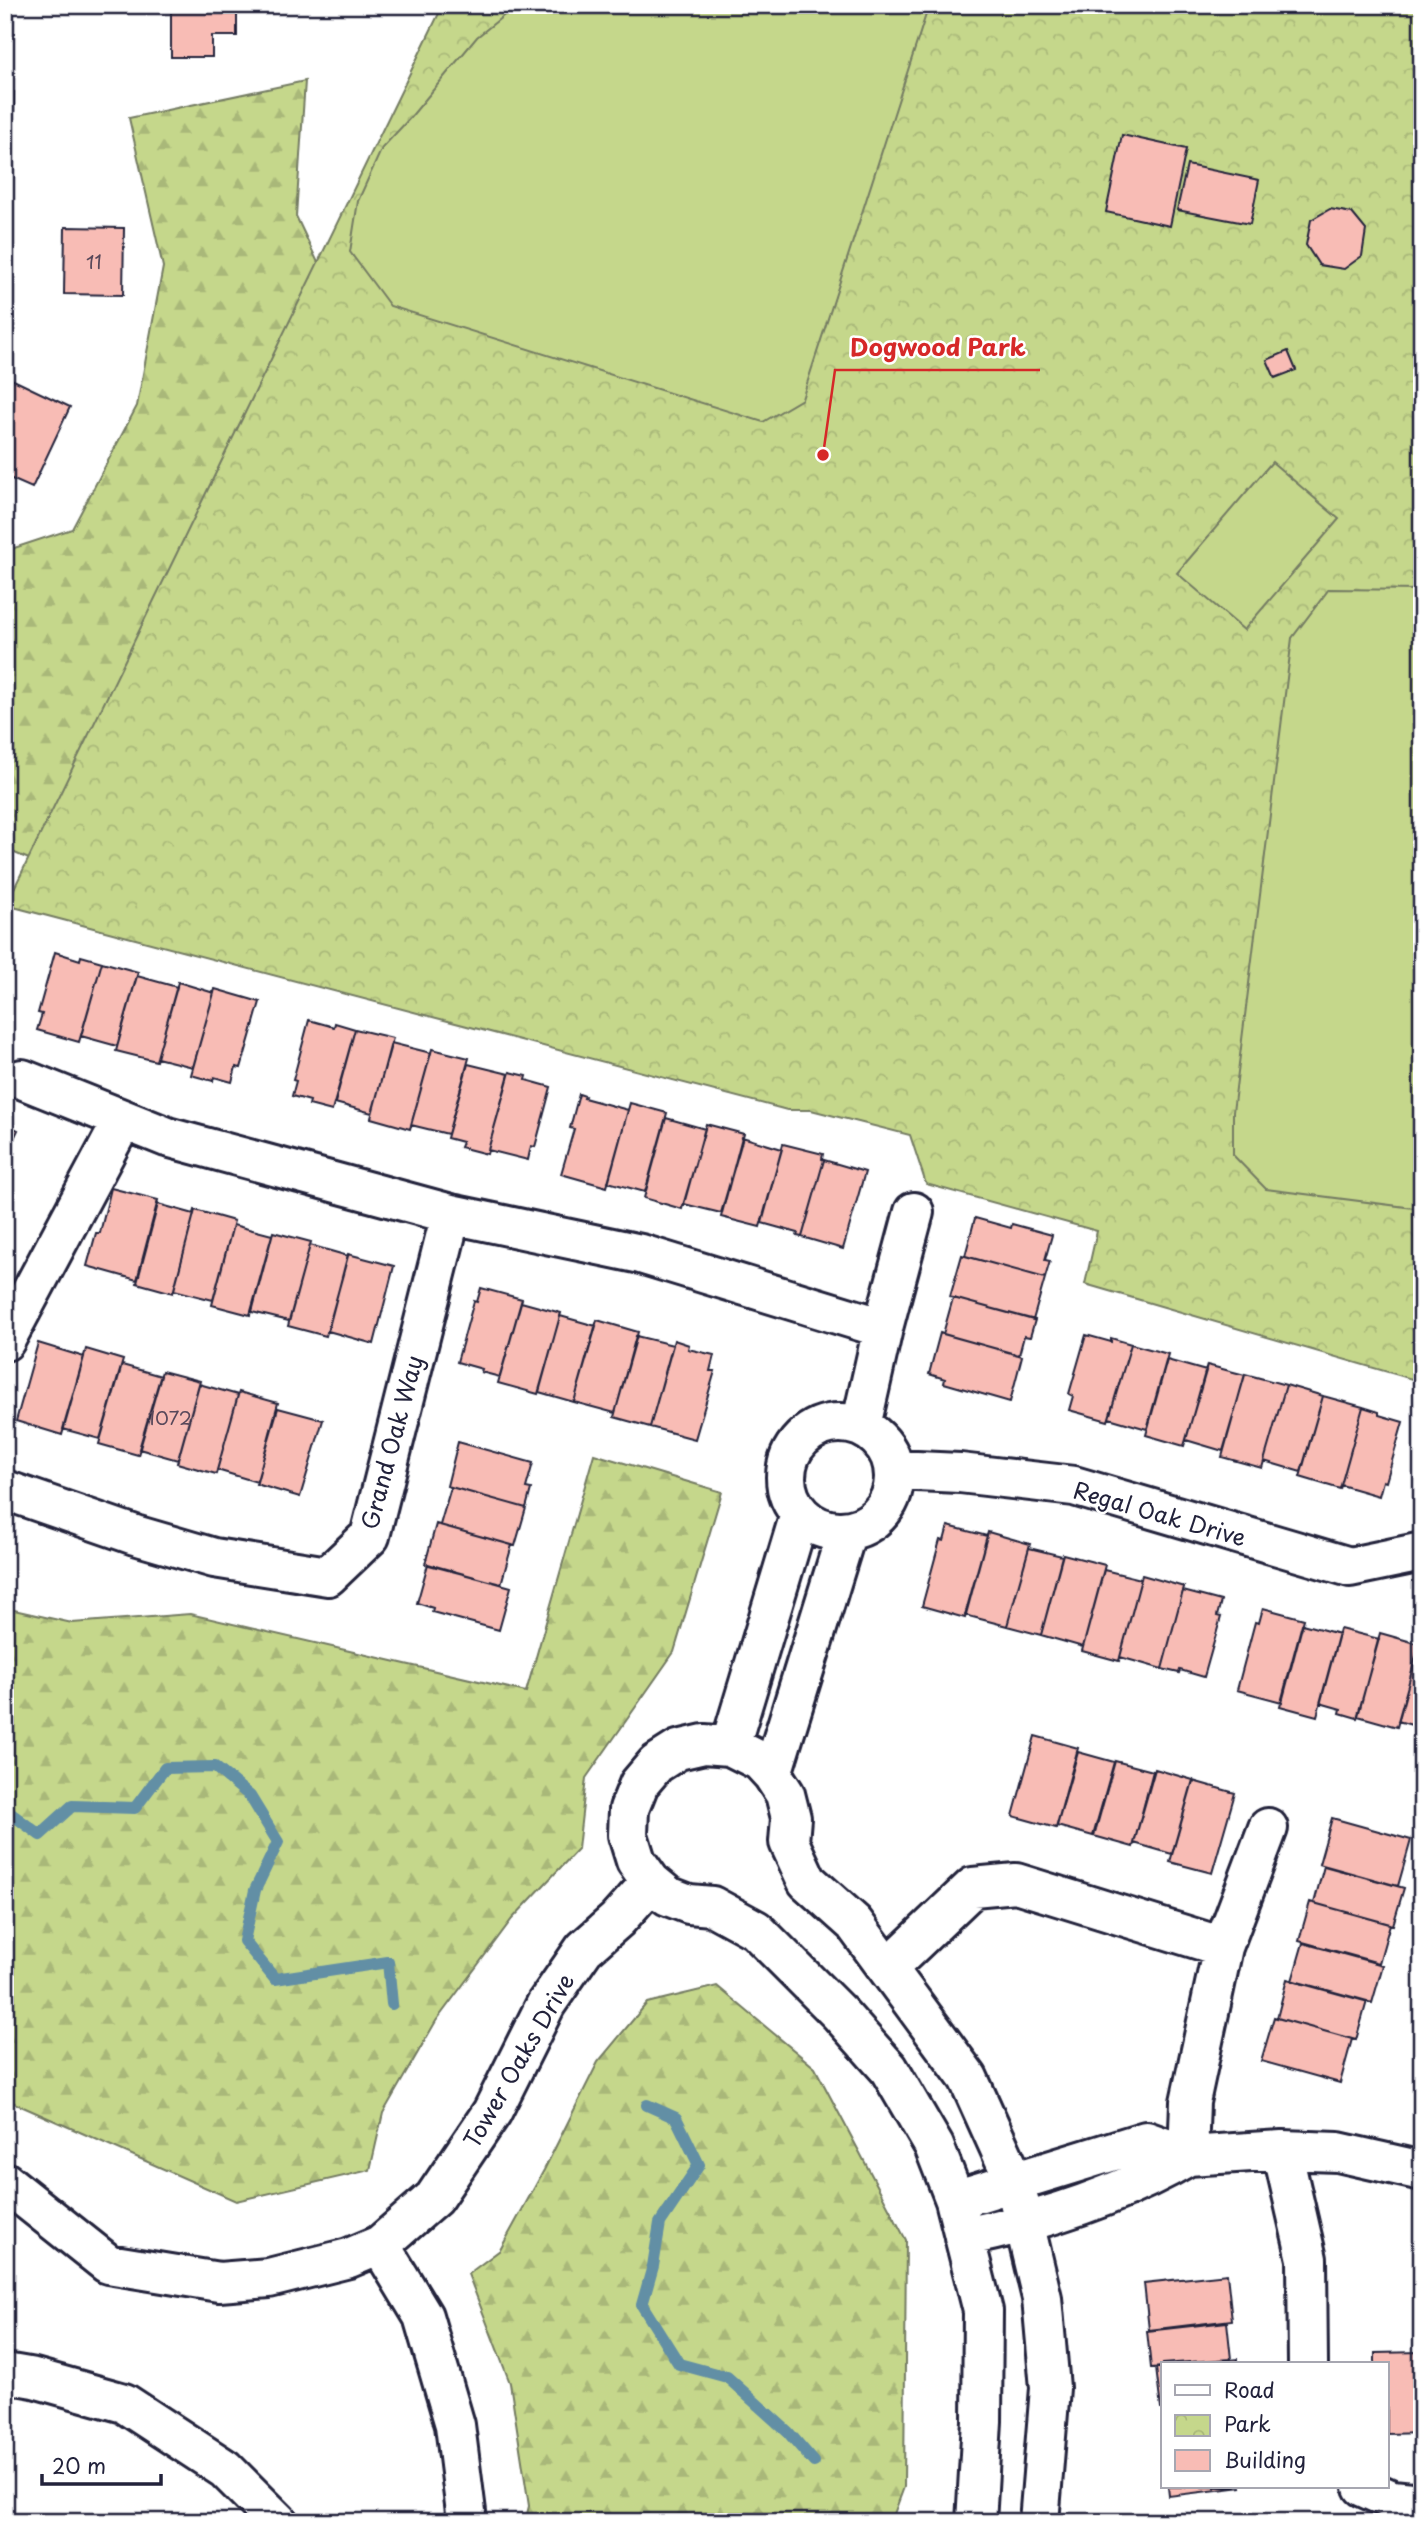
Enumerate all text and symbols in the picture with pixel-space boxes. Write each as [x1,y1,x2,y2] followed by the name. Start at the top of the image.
[86,247,102,275] house number: 11
[835,325,1040,370] callout: Dogwood Park
[850,328,1026,364] text: Dogwood Park
[351,1351,431,1533] street label: Grand Oak Way
[148,1403,192,1431] house number: 1072
[1069,1472,1251,1554] street label: Regal Oak Drive
[454,1966,582,2154] street label: Tower Oaks Drive
[1161,2362,1388,2488] legend
[1224,2373,1275,2405] text: Road
[1224,2407,1271,2439] text: Park
[42,2443,161,2487] scale bar
[1224,2443,1306,2475] text: Building
[52,2449,106,2481] text: 20 m

